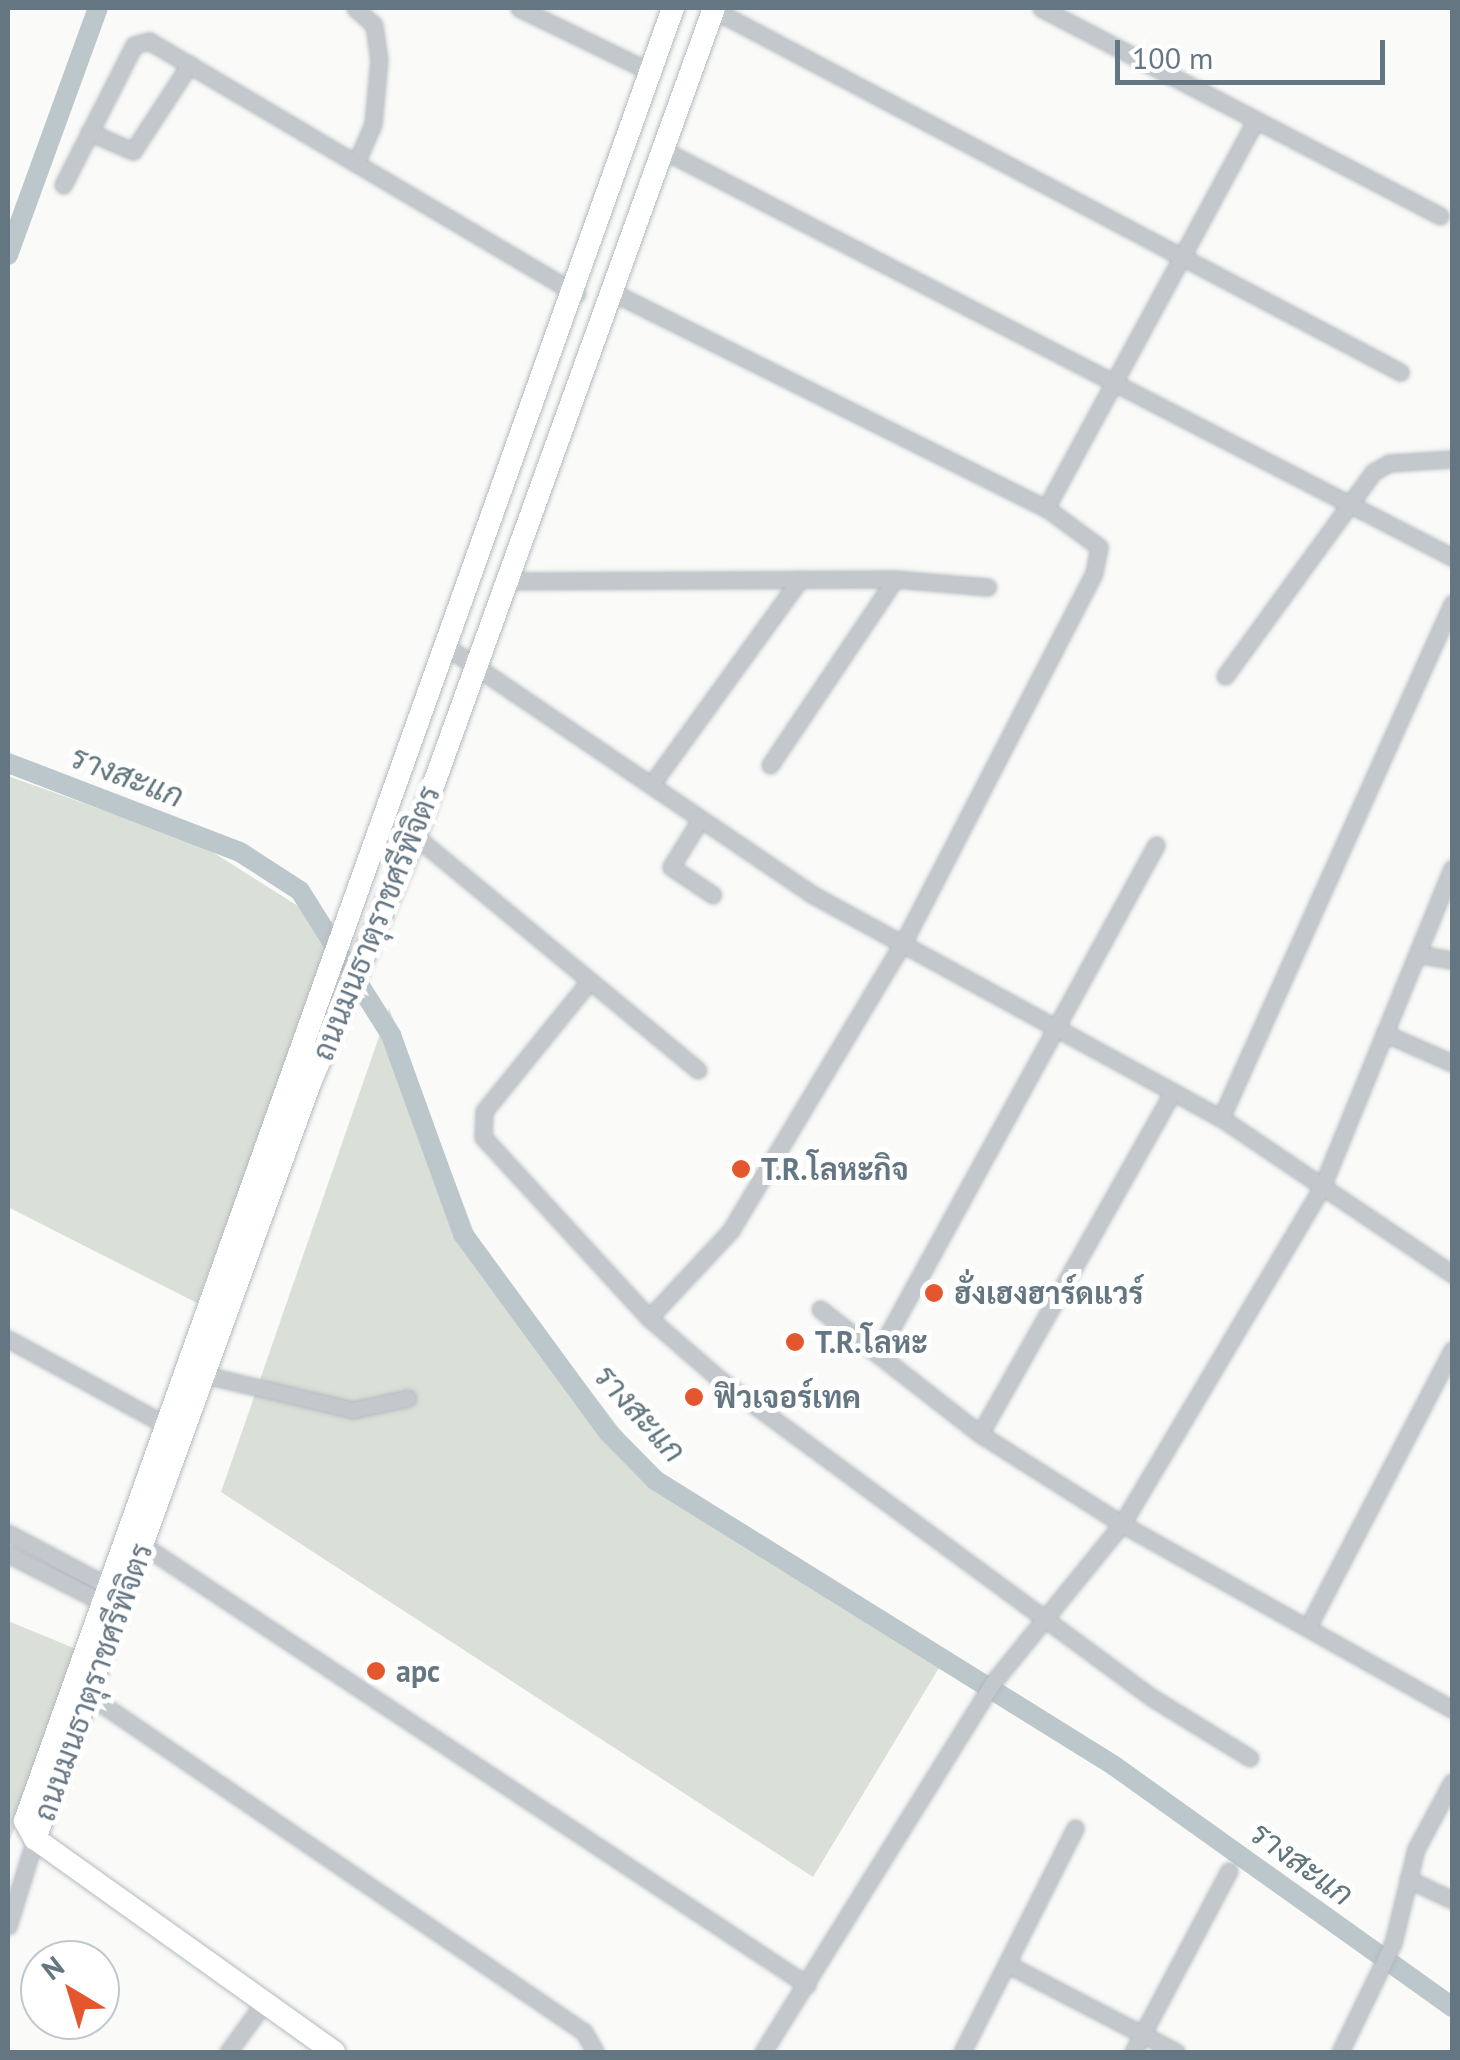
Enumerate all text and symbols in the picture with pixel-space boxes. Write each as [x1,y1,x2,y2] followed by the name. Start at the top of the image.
[1120,20,1390,82] scale bar
[1132,38,1213,77] text: 100 m
[65,737,189,815] water label: รางสะแก
[304,780,448,1066] street label: ถนนมนธาตุราชศรีพิจิตร
[761,1151,909,1187] place label: T.R.โลหะกิจ
[730,1158,752,1180] marker: T.R.โลหะกิจ
[954,1275,1143,1311] place label: ฮั่งเฮงฮาร์ดแวร์
[923,1282,945,1304] marker: ฮั่งเฮงฮาร์ดแวร์
[815,1324,928,1360] place label: T.R.โลหะ
[784,1331,806,1353] marker: T.R.โลหะ
[586,1356,694,1470] water label: รางสะแก
[714,1379,861,1415] place label: ฟิวเจอร์เทค
[683,1386,705,1408] marker: ฟิวเจอร์เทค
[26,1538,160,1826] street label: ถนนมนธาตุราชศรีพิจิตร
[396,1653,440,1689] place label: apc
[365,1660,387,1682] marker: apc
[1243,1813,1361,1913] water label: รางสะแก
[20,1940,120,2040] north arrow
[34,1947,71,1988] text: N

